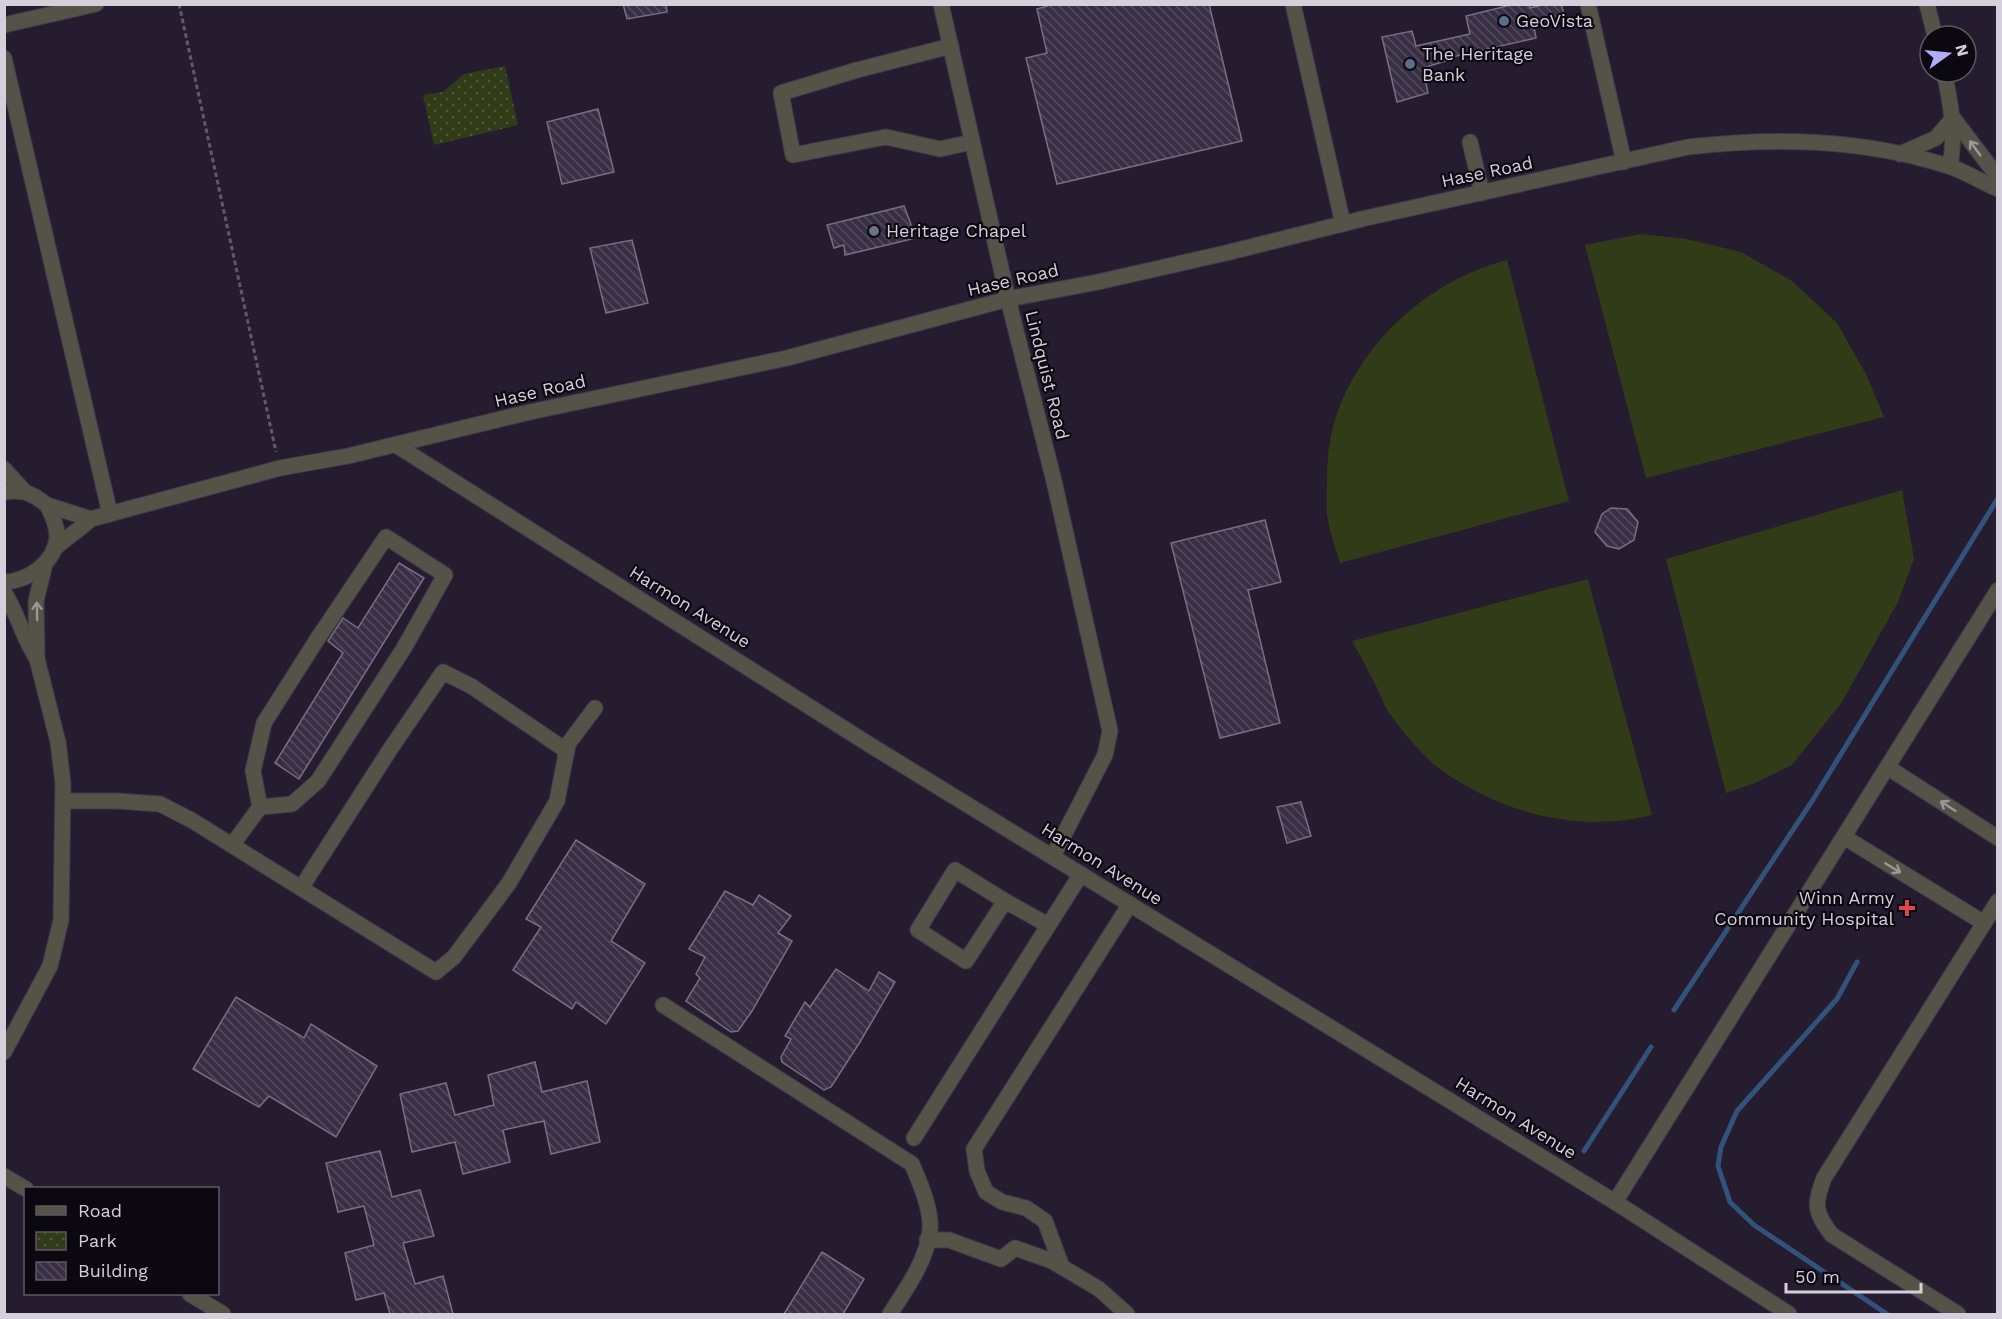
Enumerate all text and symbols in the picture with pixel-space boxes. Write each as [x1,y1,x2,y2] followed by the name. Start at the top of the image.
[1516,10,1593,31] place label: GeoVista
[1497,14,1511,28] marker: GeoVista
[1918,24,1978,84] north arrow
[1951,42,1973,58] text: N
[1422,43,1533,85] place label: The Heritage Bank
[1403,57,1417,71] marker: The Heritage Bank
[1969,140,1981,156] one-way arrow
[1439,152,1535,191] street label: Hase Road
[886,220,1027,241] place label: Heritage Chapel
[867,224,881,238] marker: Heritage Chapel
[965,259,1061,300] street label: Hase Road
[1021,308,1074,442] street label: Lindquist Road
[492,370,588,411] street label: Hase Road
[626,561,755,652] street label: Harmon Avenue
[31,601,42,621] one-way arrow
[1940,800,1957,813] one-way arrow
[1038,818,1167,909] street label: Harmon Avenue
[1884,862,1901,874] one-way arrow
[1714,887,1895,929] place label: Winn Army Community Hospital
[1898,899,1916,917] marker: Winn Army Community Hospital
[1452,1072,1581,1163] street label: Harmon Avenue
[24,1187,219,1295] legend
[78,1200,122,1221] text: Road
[78,1230,117,1251] text: Park
[1786,1256,1921,1294] scale bar
[78,1260,148,1281] text: Building
[1795,1266,1840,1287] text: 50 m

